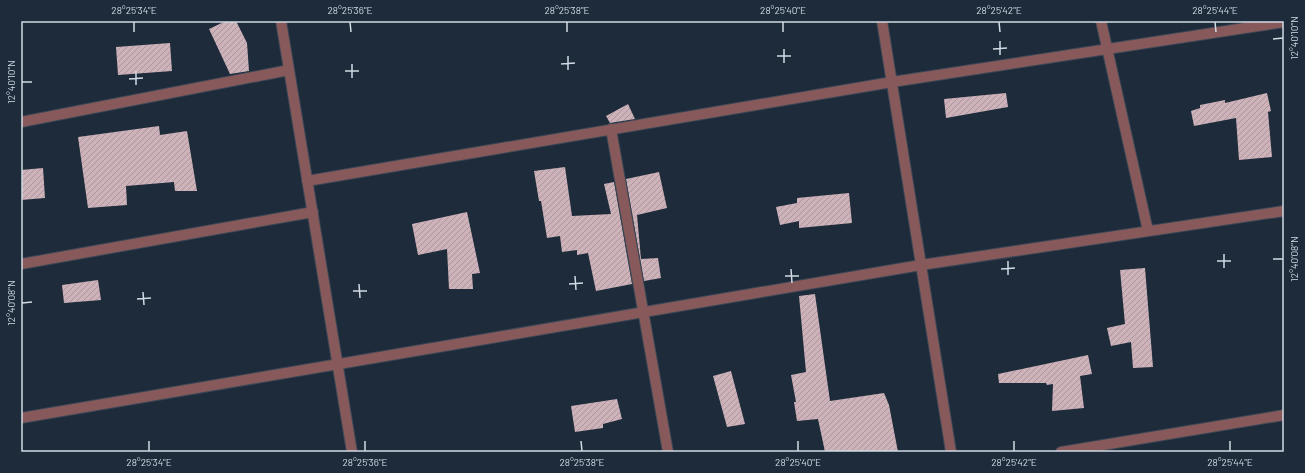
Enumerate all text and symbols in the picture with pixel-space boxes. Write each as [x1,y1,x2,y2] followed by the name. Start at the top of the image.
[111,4,157,16] text: 28°25'34"E
[327,4,373,16] text: 28°25'36"E
[544,4,590,16] text: 28°25'38"E
[760,4,806,16] text: 28°25'40"E
[976,4,1022,16] text: 28°25'42"E
[1192,4,1238,16] text: 28°25'44"E
[1288,16,1300,60] text: 12°40'10"N
[5,60,17,104] text: 12°40'10"N
[1288,236,1300,282] text: 12°40'08"N
[5,280,17,326] text: 12°40'08"N
[126,456,172,468] text: 28°25'34"E
[342,456,388,468] text: 28°25'36"E
[559,456,605,468] text: 28°25'38"E
[775,456,821,468] text: 28°25'40"E
[991,456,1037,468] text: 28°25'42"E
[1207,456,1253,468] text: 28°25'44"E

